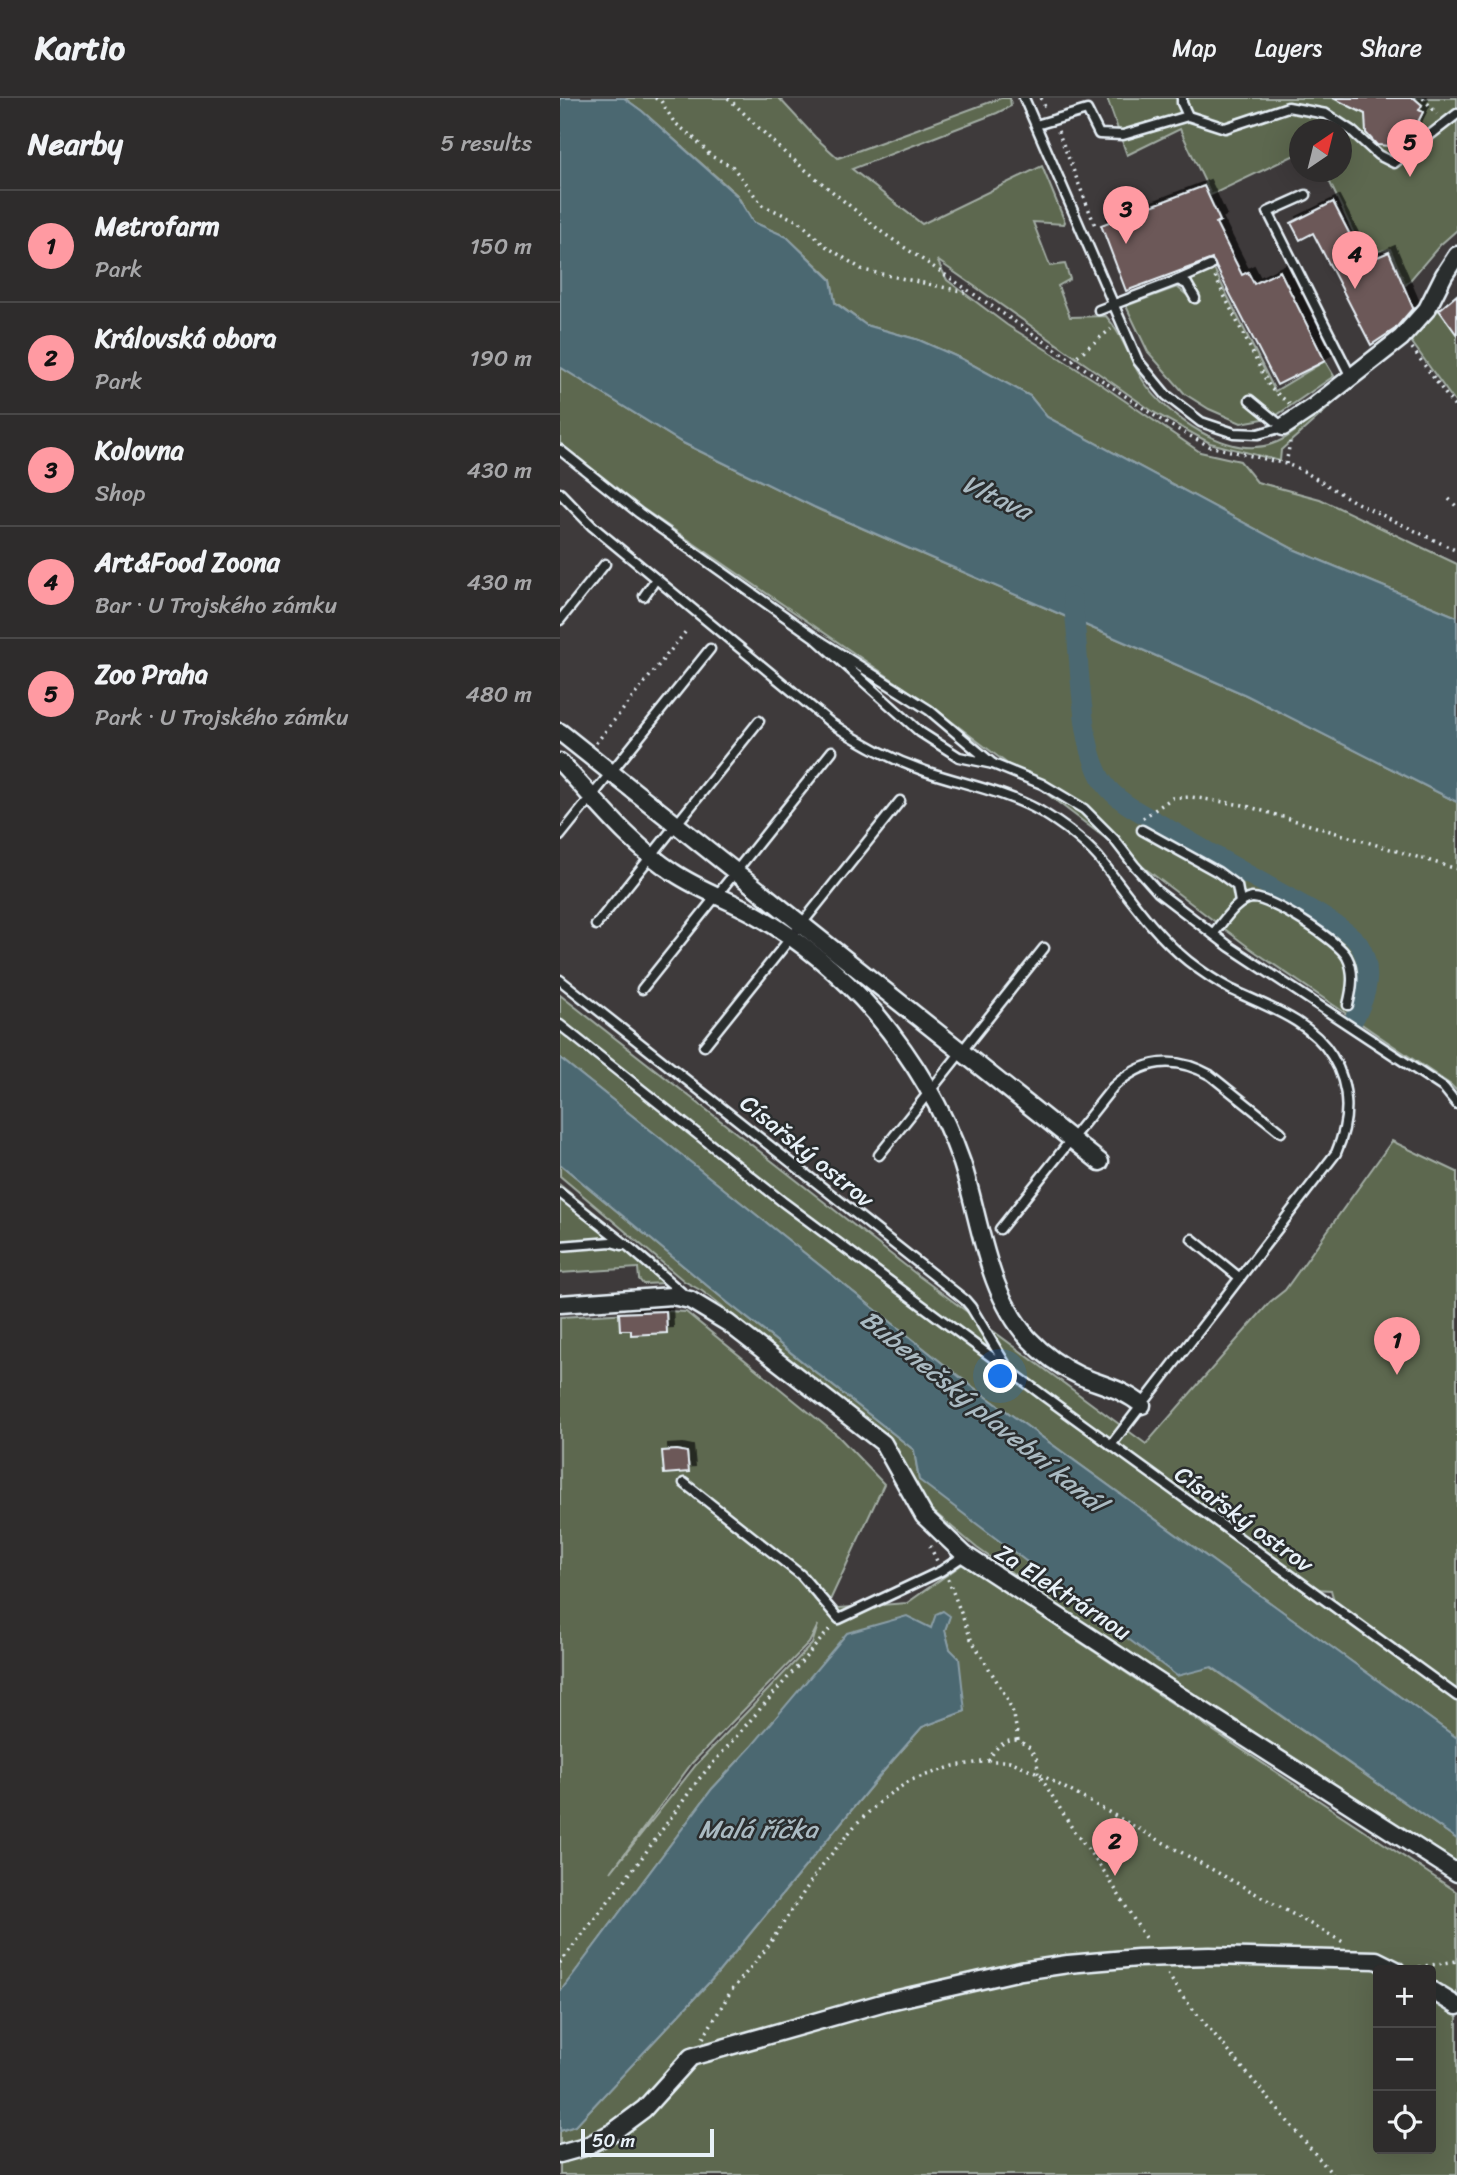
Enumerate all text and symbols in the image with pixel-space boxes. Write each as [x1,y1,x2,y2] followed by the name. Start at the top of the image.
[35,19,125,77] text: Kartio
[1172,27,1217,69] text: Map
[1255,27,1322,69] text: Layers
[1360,27,1422,69] text: Share
[28,117,123,171] text: Nearby
[1289,119,1352,182] north arrow
[1387,119,1433,177] pin: 5
[441,123,532,164] text: 5 results
[1103,186,1149,244] pin: 3
[95,203,220,249] text: Metrofarm
[46,226,56,267] text: 1
[470,226,532,267] text: 150 m
[1332,231,1378,289] pin: 4
[95,249,142,290] text: Park
[95,315,276,361] text: Královská obora
[44,338,58,379] text: 2
[470,338,532,379] text: 190 m
[95,361,142,402] text: Park
[95,427,184,473] text: Kolovna
[45,450,57,491] text: 3
[467,450,532,491] text: 430 m
[954,461,1042,534] water label: Vltava
[95,473,145,514] text: Shop
[95,539,280,585] text: Art&Food Zoona
[44,562,58,603] text: 4
[467,562,532,603] text: 430 m
[95,585,337,626] text: Bar · U Trojského zámku
[95,651,208,697] text: Zoo Praha
[44,674,58,715] text: 5
[466,674,532,715] text: 480 m
[95,697,349,738] text: Park · U Trojského zámku
[730,1083,885,1220] street label: Císařský ostrov
[850,1297,1120,1528] water label: Bubenečský plavební kanál
[1374,1317,1420,1375] pin: 1
[983,1359,1017,1393] your location
[1165,1454,1324,1585] street label: Císařský ostrov
[986,1532,1140,1652] street label: Za Elektrárnou
[698,1806,820,1852] water label: Malá říčka
[1092,1818,1138,1876] pin: 2
[1373,1965,1436,2154] map controls
[1373,1965,1436,2028] button: +
[1373,2028,1436,2091] button: −
[1373,2091,1436,2154] button: locate
[592,2124,635,2157] text: 50 m
[581,2126,714,2158] scale bar

